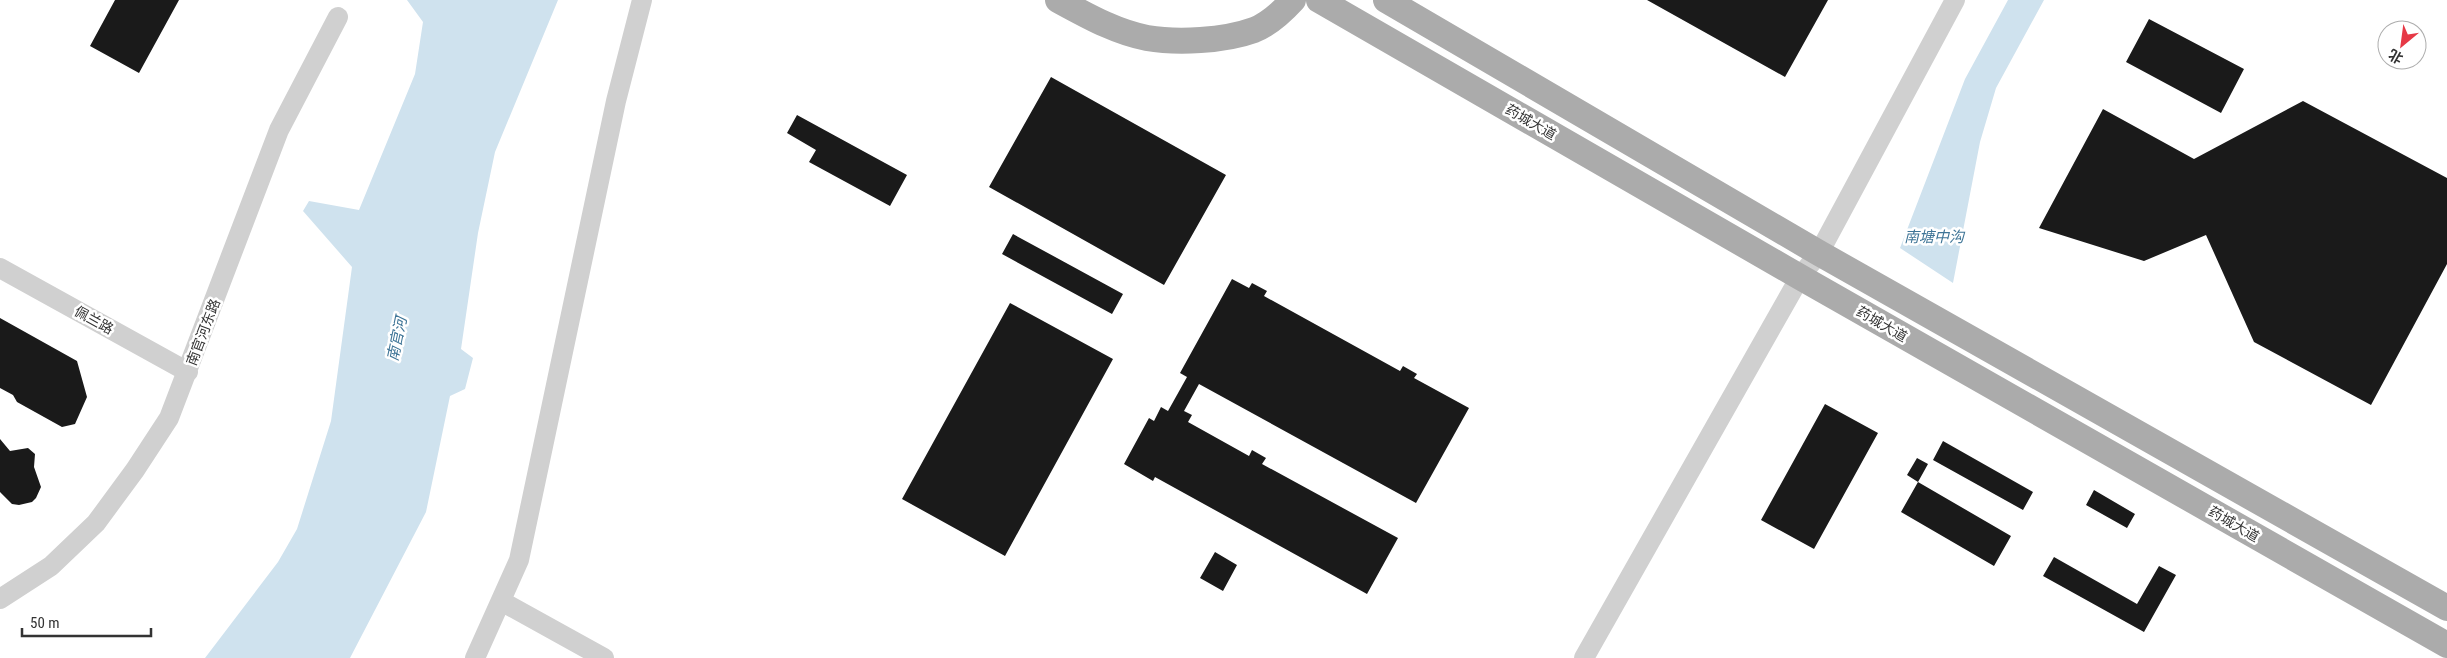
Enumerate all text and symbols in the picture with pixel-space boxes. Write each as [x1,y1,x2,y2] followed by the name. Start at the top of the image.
[2377,20,2427,70] north arrow
[2386,46,2406,67] text: 北
[1503,101,1559,143] street label: 药城大道
[1904,228,1966,246] water label: 南塘中沟
[183,296,223,368] street label: 南官河东路
[72,303,116,337] street label: 佩兰路
[1854,303,1910,345] street label: 药城大道
[384,312,411,363] water label: 南官河
[2206,503,2262,545] street label: 药城大道
[22,606,151,638] scale bar
[30,614,60,632] text: 50 m

